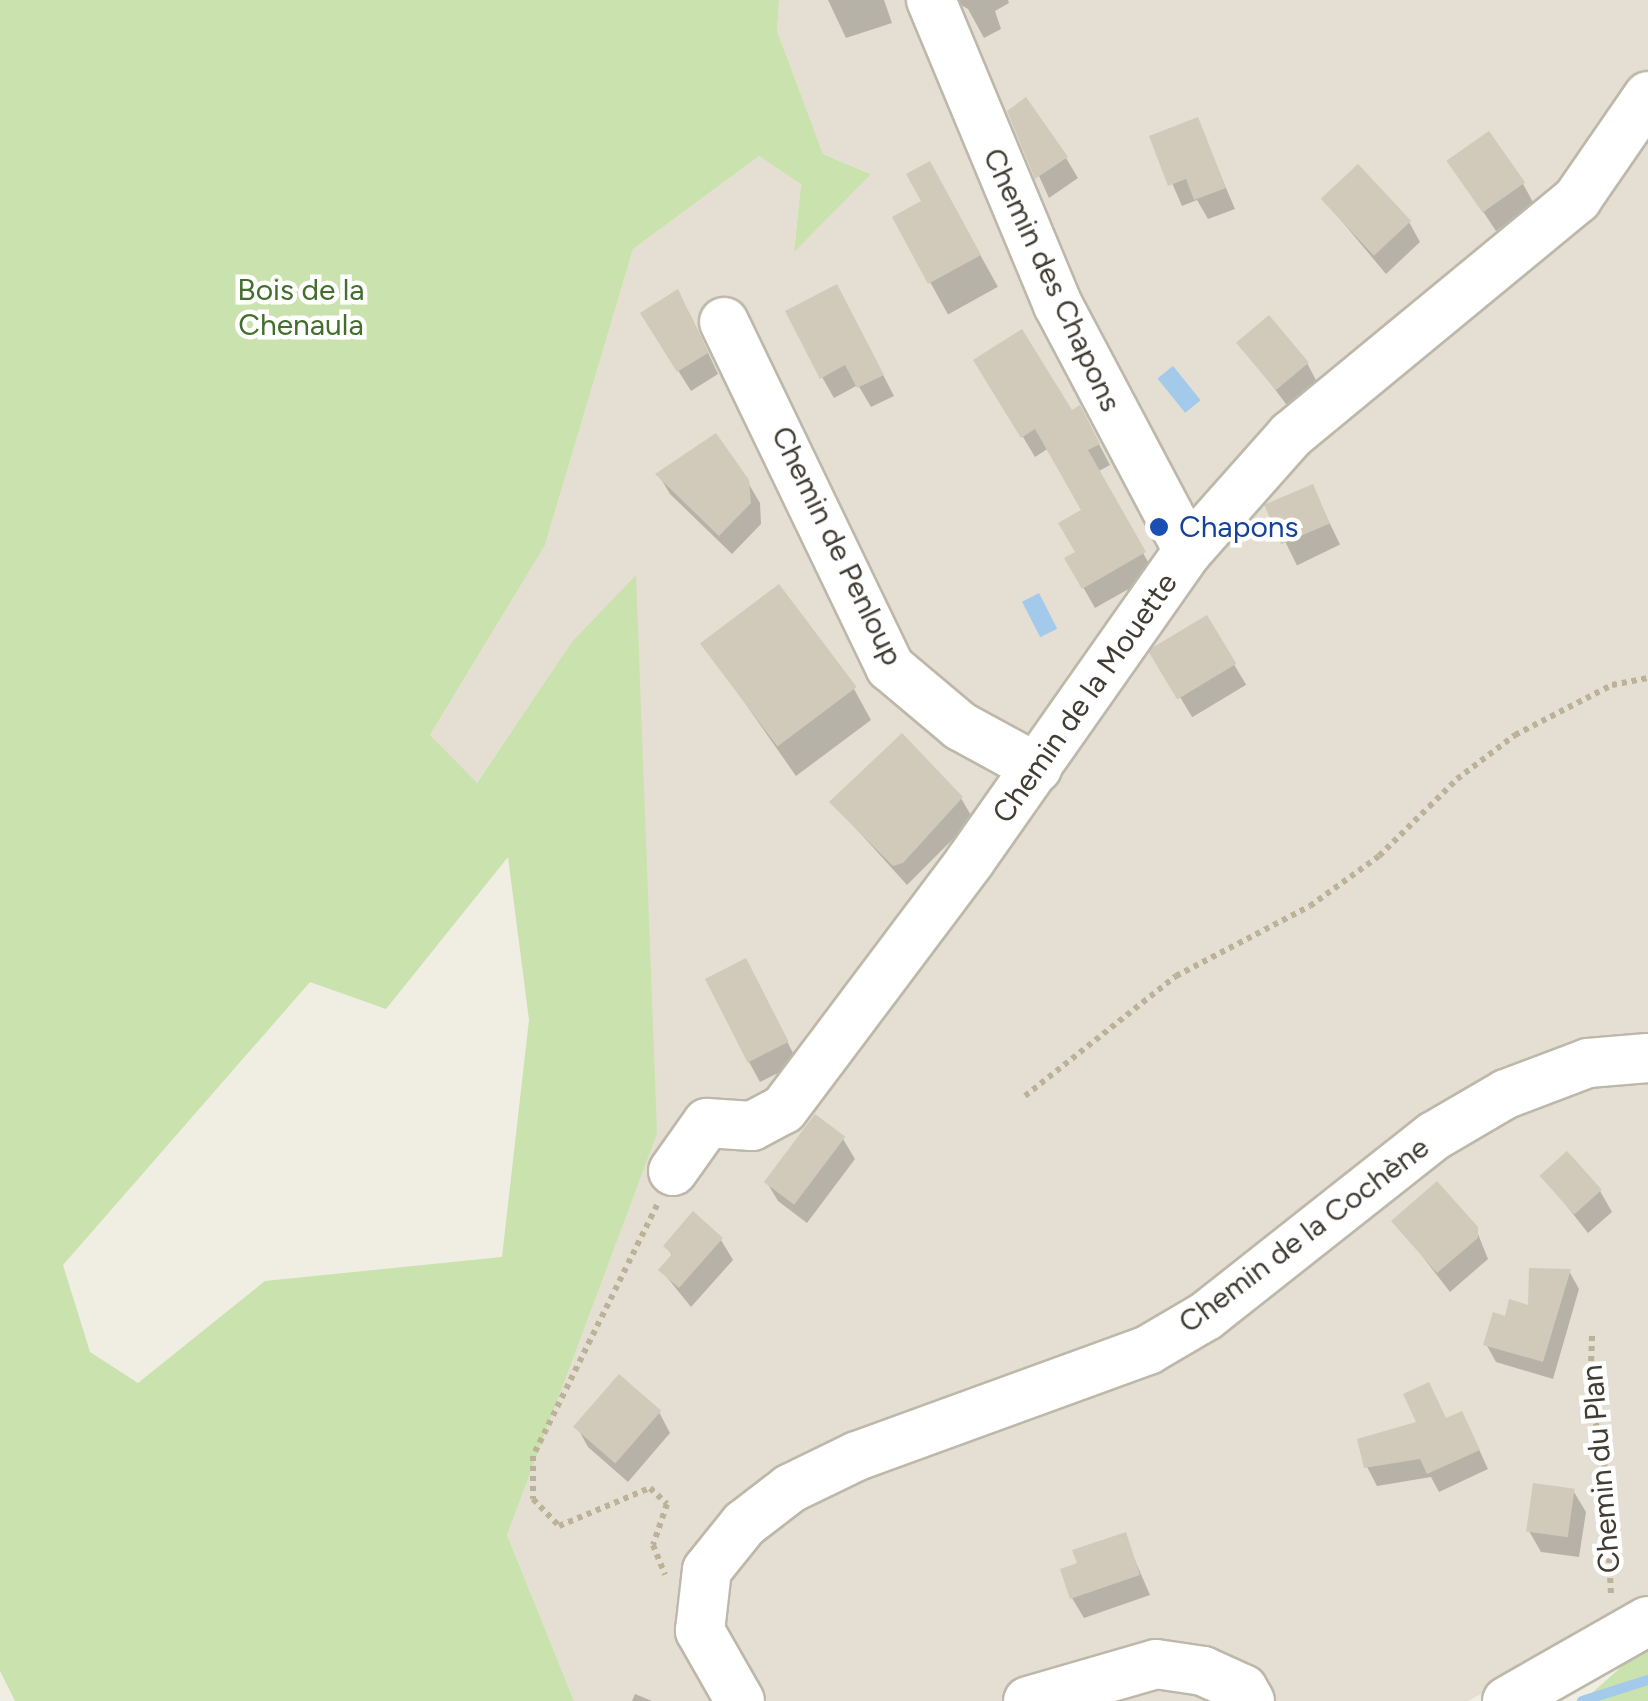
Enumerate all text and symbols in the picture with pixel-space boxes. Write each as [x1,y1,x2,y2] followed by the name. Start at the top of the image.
[975,143,1129,417] street label: Chemin des Chapons
[237,272,365,342] park label: Bois de la Chenaula
[764,421,910,671] street label: Chemin de Penloup
[1179,509,1299,545] place label: Chapons
[1148,516,1170,538] marker: Chapons
[985,566,1185,830] street label: Chemin de la Mouette
[1172,1129,1436,1341] street label: Chemin de la Cochène
[1574,1363,1628,1575] street label: Chemin du Plan

